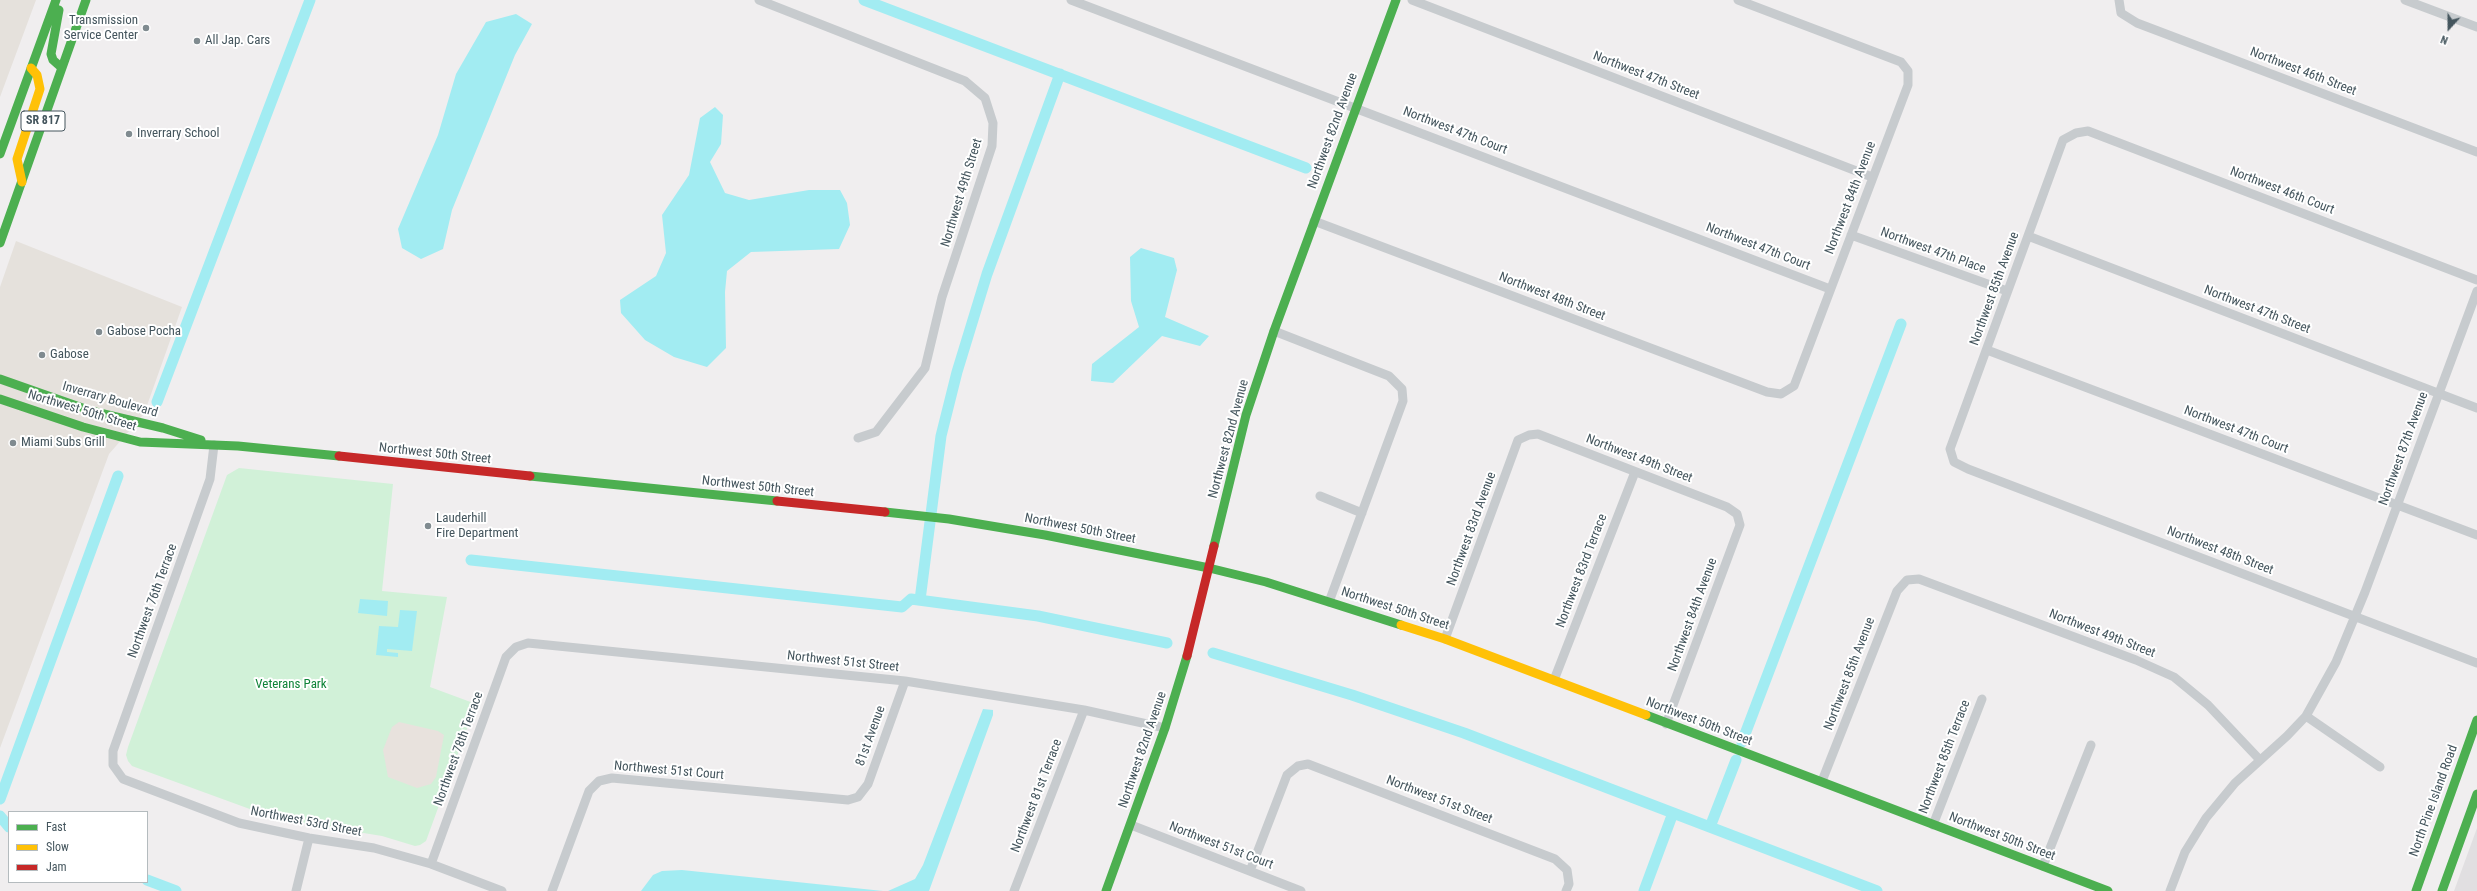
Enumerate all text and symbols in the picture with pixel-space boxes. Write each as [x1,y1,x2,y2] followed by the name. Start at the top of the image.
[2429,8,2469,48] north arrow
[64,13,138,44] place label: Transmission Service Center
[141,23,151,33] marker: Transmission Service Center
[2439,32,2450,47] text: N
[205,33,270,49] place label: All Jap. Cars
[192,36,202,46] marker: All Jap. Cars
[2248,45,2358,99] street label: Northwest 46th Street
[1591,49,1701,103] street label: Northwest 47th Street
[1305,71,1361,191] street label: Northwest 82nd Avenue
[1401,104,1509,158] street label: Northwest 47th Court
[21,111,65,131] road number: SR 817
[137,126,220,142] place label: Inverrary School
[124,129,134,139] marker: Inverrary School
[938,137,986,249] street label: Northwest 49th Street
[1822,139,1880,257] street label: Northwest 84th Avenue
[2228,164,2336,218] street label: Northwest 46th Court
[1704,220,1812,274] street label: Northwest 47th Court
[1878,225,1988,277] street label: Northwest 47th Place
[1967,230,2023,348] street label: Northwest 85th Avenue
[1497,270,1607,324] street label: Northwest 48th Street
[2202,283,2312,337] street label: Northwest 47th Street
[107,324,181,340] place label: Gabose Pocha
[94,327,104,337] marker: Gabose Pocha
[50,347,89,363] place label: Gabose
[37,350,47,360] marker: Gabose
[1206,378,1252,500] street label: Northwest 82nd Avenue
[61,379,159,421] street label: Inverrary Boulevard
[26,387,138,435] street label: Northwest 50th Street
[2376,390,2432,508] street label: Northwest 87th Avenue
[2182,403,2290,457] street label: Northwest 47th Court
[1584,432,1694,486] street label: Northwest 49th Street
[21,435,105,451] place label: Miami Subs Grill
[8,438,18,448] marker: Miami Subs Grill
[378,440,492,468] street label: Northwest 50th Street
[1444,470,1500,588] street label: Northwest 83rd Avenue
[701,473,815,501] street label: Northwest 50th Street
[436,511,518,542] place label: Lauderhill Fire Department
[1023,511,1137,547] street label: Northwest 50th Street
[1553,512,1611,630] street label: Northwest 83rd Terrace
[423,521,433,531] marker: Lauderhill Fire Department
[2165,524,2275,578] street label: Northwest 48th Street
[125,542,181,660] street label: Northwest 76th Terrace
[1665,556,1721,674] street label: Northwest 84th Avenue
[1339,584,1451,634] street label: Northwest 50th Street
[2047,607,2157,661] street label: Northwest 49th Street
[1821,615,1879,733] street label: Northwest 85th Avenue
[786,648,900,676] street label: Northwest 51st Street
[255,677,327,693] park label: Veterans Park
[431,690,487,808] street label: Northwest 78th Terrace
[1116,690,1170,810] street label: Northwest 82nd Avenue
[1644,695,1754,749] street label: Northwest 50th Street
[1916,698,1974,816] street label: Northwest 85th Terrace
[853,704,889,768] street label: 81st Avenue
[1008,737,1066,855] street label: Northwest 81st Terrace
[2407,743,2461,859] street label: North Pine Island Road
[613,758,725,784] street label: Northwest 51st Court
[1384,773,1494,827] street label: Northwest 51st Street
[249,804,363,840] street label: Northwest 53rd Street
[1947,810,2057,864] street label: Northwest 50th Street
[8,811,148,883] legend
[1167,819,1275,873] street label: Northwest 51st Court
[46,820,66,834] text: Fast
[46,840,69,854] text: Slow
[46,860,67,874] text: Jam

